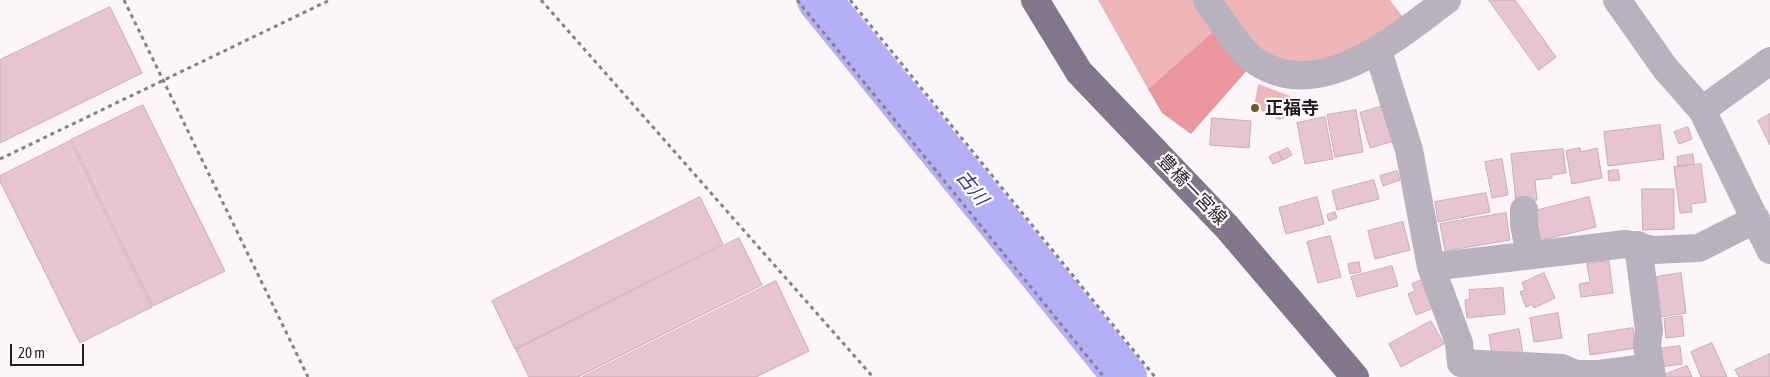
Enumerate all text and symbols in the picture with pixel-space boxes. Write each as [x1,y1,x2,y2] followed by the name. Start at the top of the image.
[1265,97,1319,119] place label: 正福寺
[1249,102,1261,114] marker: 正福寺
[1153,150,1231,230] street label: 豊橋一宮線
[951,166,993,210] water label: 古川
[12,334,86,366] scale bar
[18,344,45,361] text: 20 m

